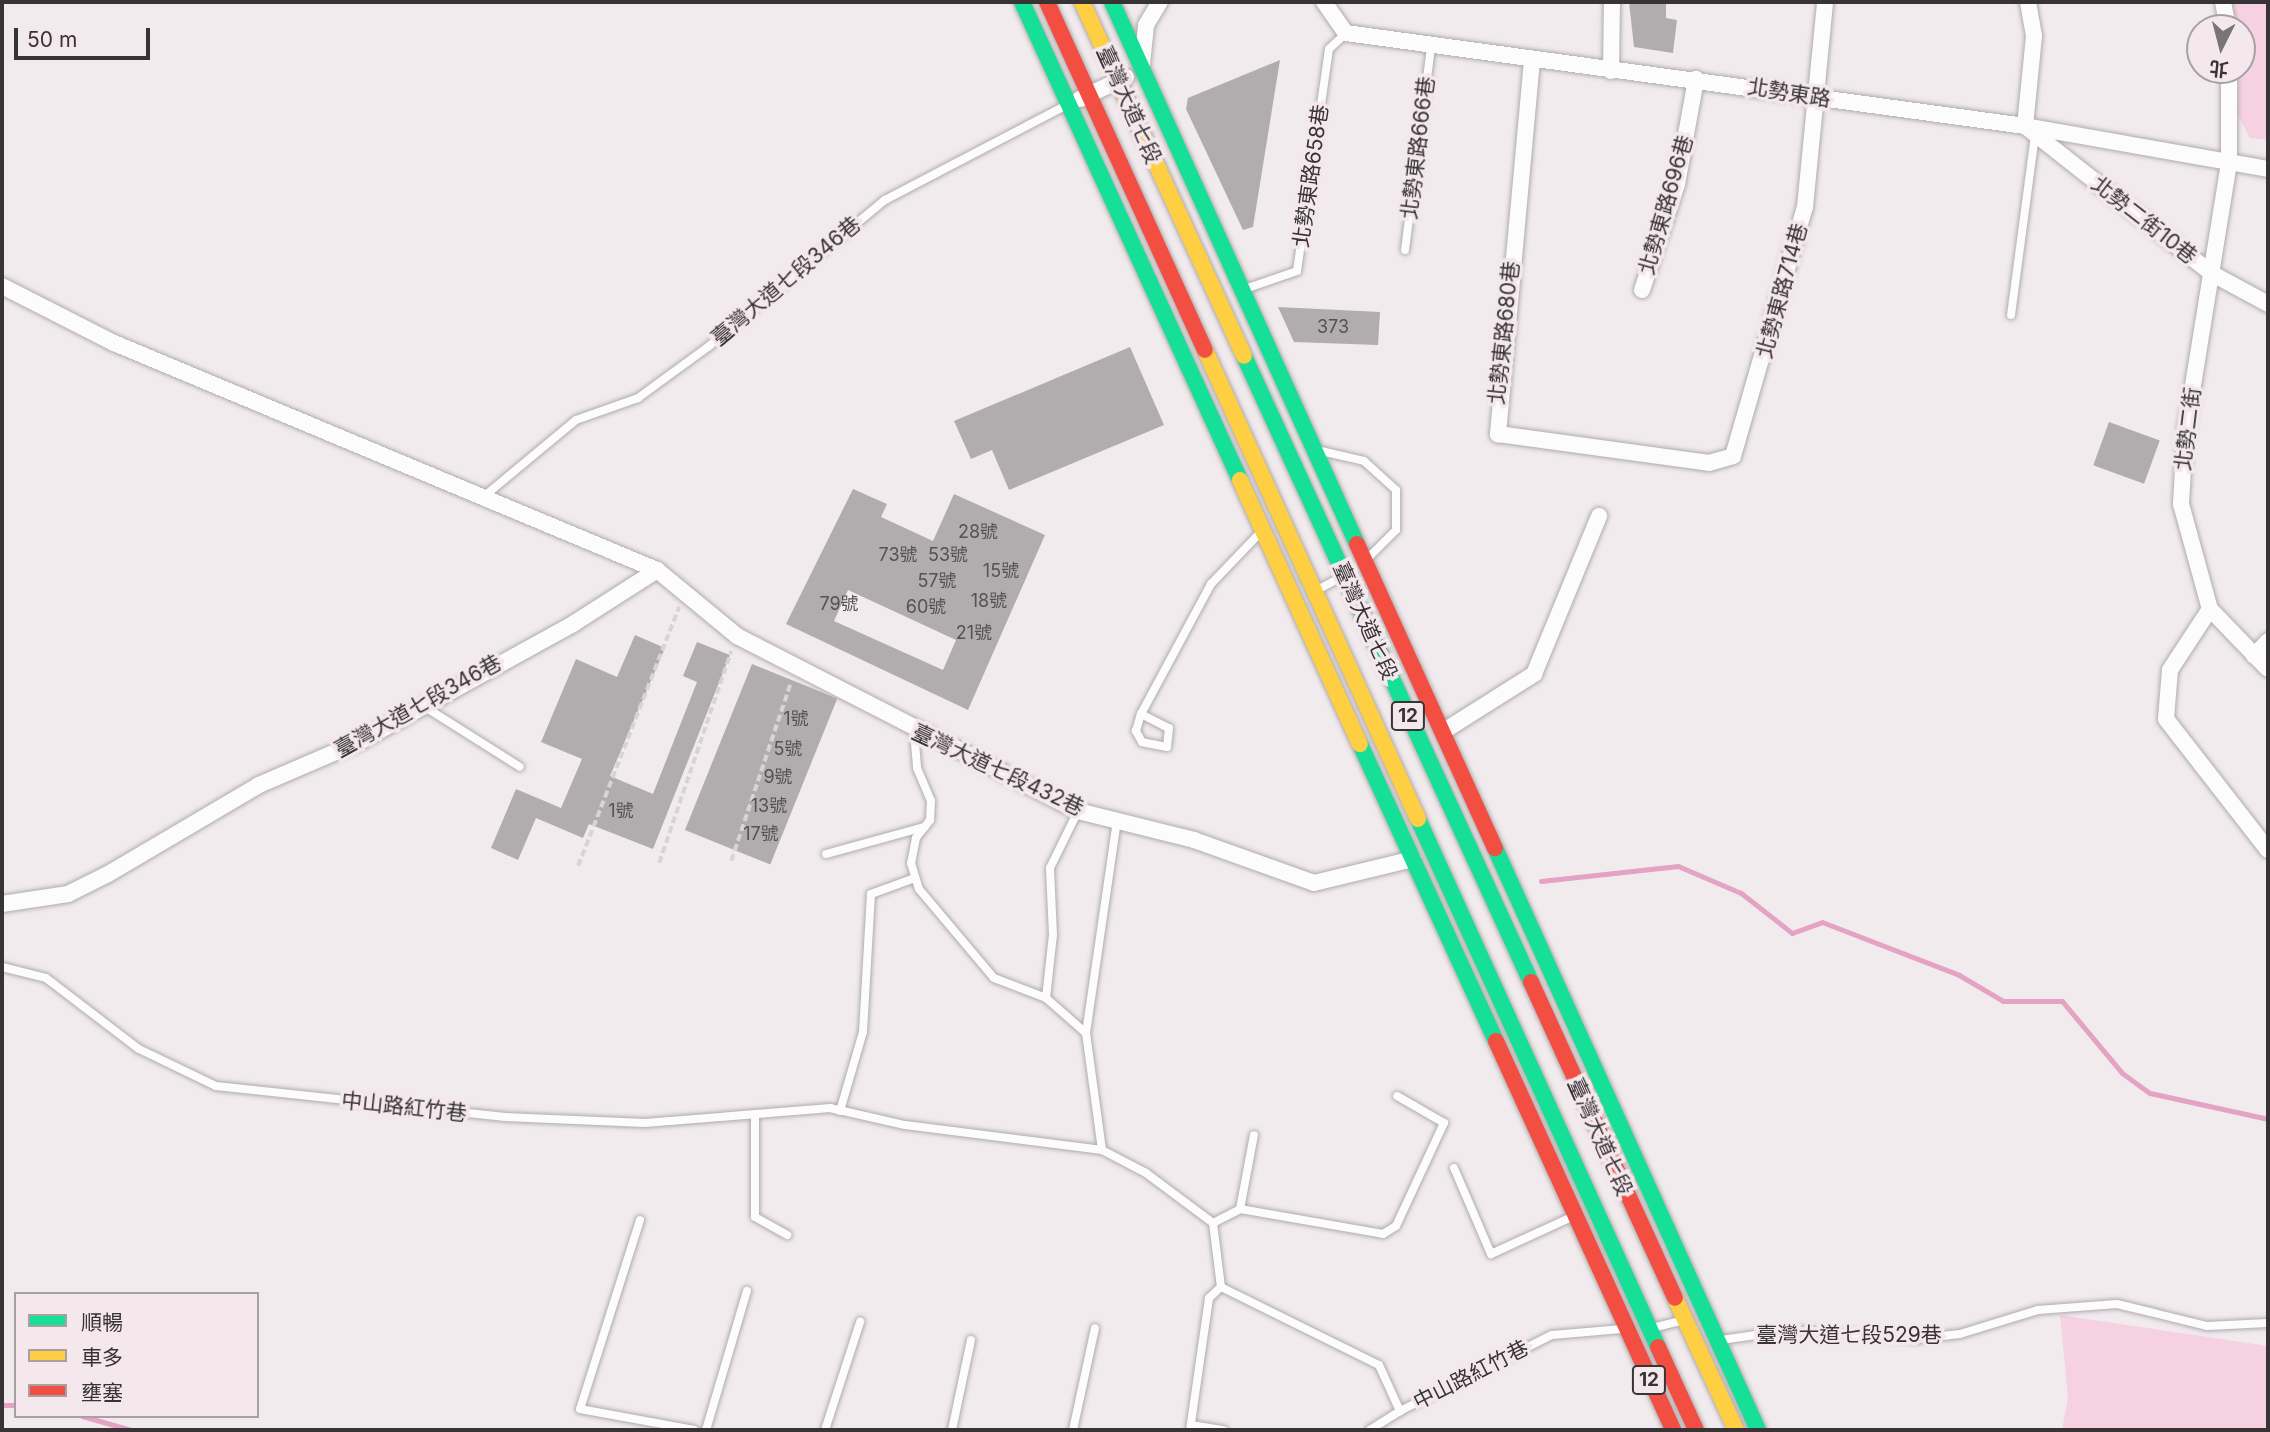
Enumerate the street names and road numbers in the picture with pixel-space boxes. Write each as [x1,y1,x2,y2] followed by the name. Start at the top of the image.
[1092,42,1166,168] street label: 臺灣大道七段
[1746,74,1832,112] street label: 北勢東路
[1397,75,1439,221] street label: 北勢東路666巷
[1289,103,1333,249] street label: 北勢東路658巷
[1634,132,1698,278] street label: 北勢東路696巷
[2086,171,2202,269] street label: 北勢二街10巷
[706,211,866,351] street label: 臺灣大道七段346巷
[1752,221,1812,361] street label: 北勢東路714巷
[1484,260,1524,406] street label: 北勢東路680巷
[2170,386,2206,472] street label: 北勢二街
[1328,558,1402,684] street label: 臺灣大道七段
[330,650,506,762] street label: 臺灣大道七段346巷
[1390,701,1426,732] road number: 12
[908,719,1088,821] street label: 臺灣大道七段432巷
[1563,1074,1637,1200] street label: 臺灣大道七段
[340,1088,468,1126] street label: 中山路紅竹巷
[1756,1322,1942,1348] street label: 臺灣大道七段529巷
[1409,1335,1533,1415] street label: 中山路紅竹巷
[1632,1364,1666,1396] road number: 12

